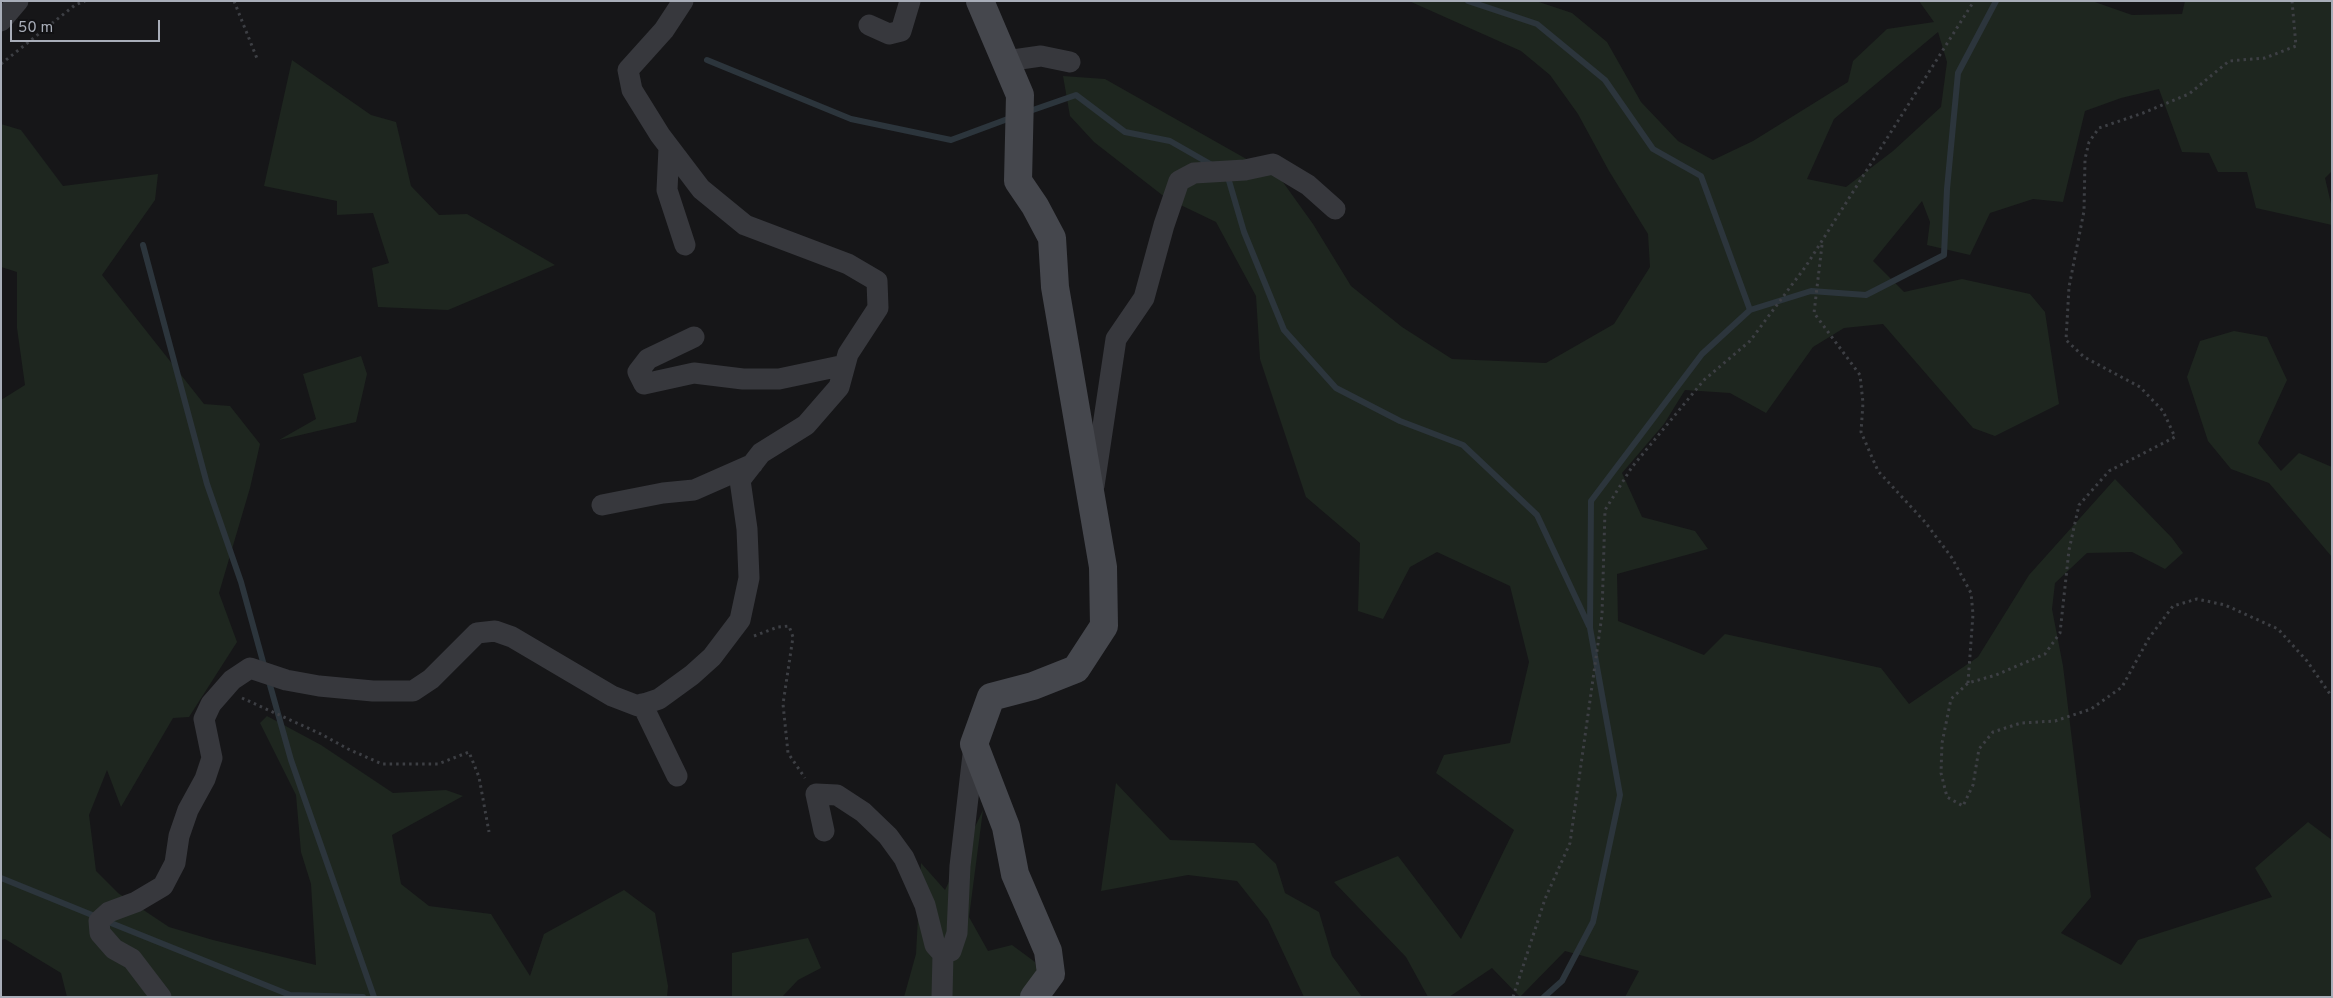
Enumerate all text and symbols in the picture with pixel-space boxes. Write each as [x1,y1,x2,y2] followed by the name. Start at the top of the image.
[12,10,162,42] scale bar
[18,19,53,38] text: 50 m

